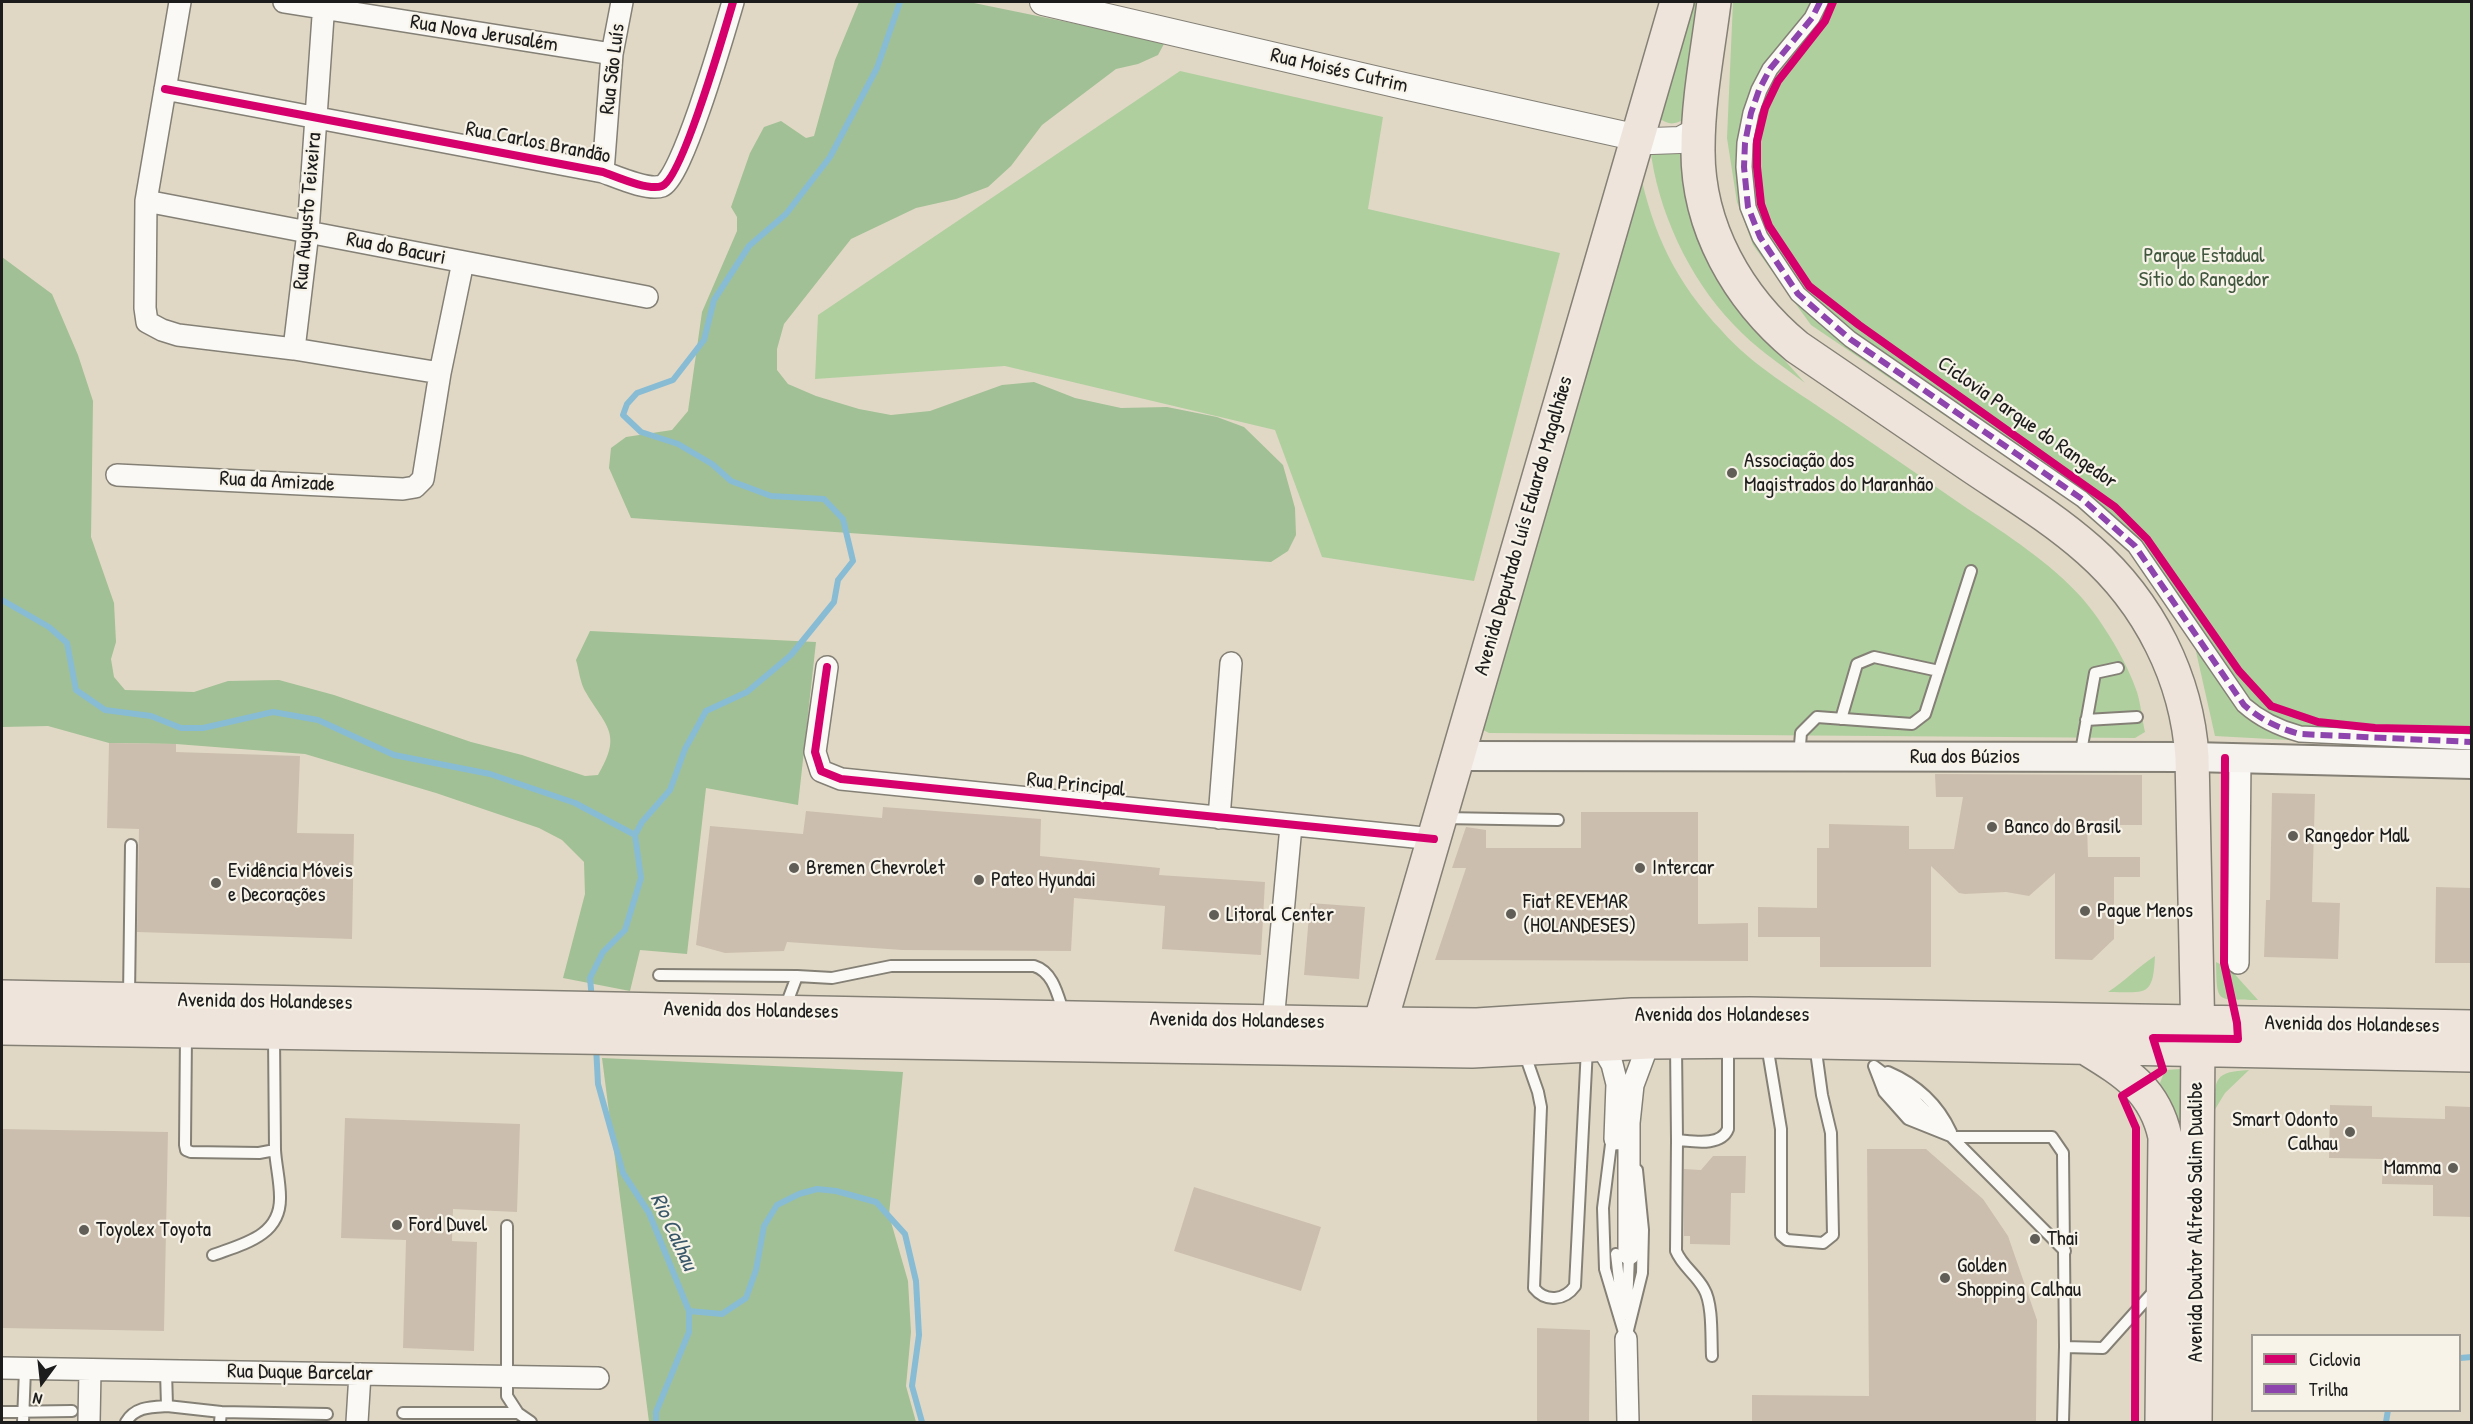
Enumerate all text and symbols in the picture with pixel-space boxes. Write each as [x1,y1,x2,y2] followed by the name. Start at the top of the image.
[408,10,560,58] street label: Rua Nova Jerusalém
[595,22,631,116] street label: Rua São Luís
[1268,43,1410,99] street label: Rua Moisés Cutrim
[463,117,613,169] street label: Rua Carlos Brandão
[289,131,327,291] street label: Rua Augusto Teixeira
[344,227,448,271] street label: Rua do Bacuri
[2139,243,2269,293] park label: Parque Estadual Sítio do Rangedor
[1932,351,2122,495] street label: Ciclovia Parque do Rangedor
[1469,374,1579,678] street label: Avenida Deputado Luís Eduardo Magalhães
[1744,448,1934,498] place label: Associação dos Magistrados do Maranhão
[219,466,335,498] street label: Rua da Amizade
[1725,466,1739,480] marker: Associação dos Magistrados do Maranhão
[1910,744,2020,770] street label: Rua dos Búzios
[1025,767,1127,803] street label: Rua Principal
[2004,814,2121,840] place label: Banco do Brasil
[1985,820,1999,834] marker: Banco do Brasil
[2305,823,2409,849] place label: Rangedor Mall
[2286,829,2300,843] marker: Rangedor Mall
[806,855,945,881] place label: Bremen Chevrolet
[1652,855,1715,881] place label: Intercar
[228,858,353,908] place label: Evidência Móveis e Decorações
[787,861,801,875] marker: Bremen Chevrolet
[1633,861,1647,875] marker: Intercar
[991,867,1096,893] place label: Pateo Hyundai
[972,873,986,887] marker: Pateo Hyundai
[209,876,223,890] marker: Evidência Móveis e Decorações
[1523,889,1636,939] place label: Fiat REVEMAR (HOLANDESES)
[2097,898,2193,924] place label: Pague Menos
[1226,902,1334,928] place label: Litoral Center
[2078,904,2092,918] marker: Pague Menos
[1504,907,1518,921] marker: Fiat REVEMAR (HOLANDESES)
[1207,908,1221,922] marker: Litoral Center
[177,988,353,1016] street label: Avenida dos Holandeses
[663,997,839,1025] street label: Avenida dos Holandeses
[1635,1002,1809,1028] street label: Avenida dos Holandeses
[1149,1007,1325,1035] street label: Avenida dos Holandeses
[2264,1011,2440,1039] street label: Avenida dos Holandeses
[2183,1082,2209,1362] street label: Avenida Doutor Alfredo Salim Dualibe
[2232,1107,2338,1157] place label: Smart Odonto Calhau
[2343,1125,2357,1139] marker: Smart Odonto Calhau
[2383,1155,2441,1181] place label: Mamma
[2446,1161,2460,1175] marker: Mamma
[644,1189,702,1275] water label: Rio Calhau
[409,1212,487,1238] place label: Ford Duvel
[96,1217,211,1243] place label: Toyolex Toyota
[390,1218,404,1232] marker: Ford Duvel
[77,1223,91,1237] marker: Toyolex Toyota
[2047,1226,2079,1252] place label: Thai
[2028,1232,2042,1246] marker: Thai
[1957,1253,2081,1303] place label: Golden Shopping Calhau
[1938,1271,1952,1285] marker: Golden Shopping Calhau
[2251,1334,2461,1412] legend
[2309,1347,2360,1372] text: Ciclovia
[12,1352,72,1412] north arrow
[227,1359,373,1387] street label: Rua Duque Barcelar
[2309,1377,2348,1402] text: Trilha
[30,1388,44,1411] text: N

